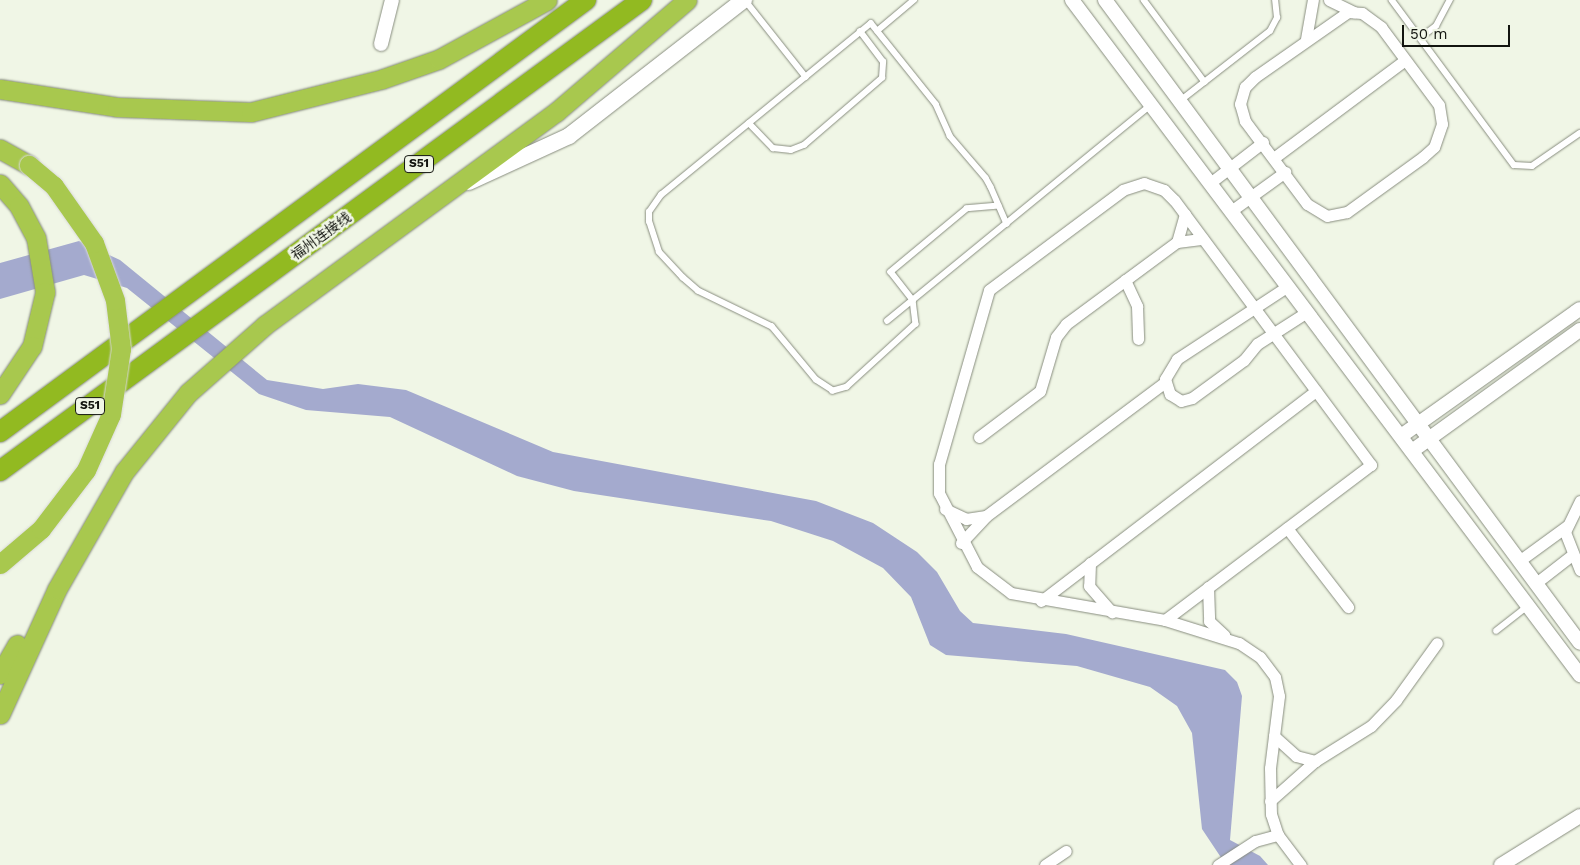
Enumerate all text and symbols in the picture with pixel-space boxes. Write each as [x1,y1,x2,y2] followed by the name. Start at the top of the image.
[1405,15,1512,47] scale bar
[1410,25,1447,43] text: 50 m
[404,154,434,173] road number: S51
[288,209,354,263] street label: 福州连接线
[75,396,105,416] road number: S51

